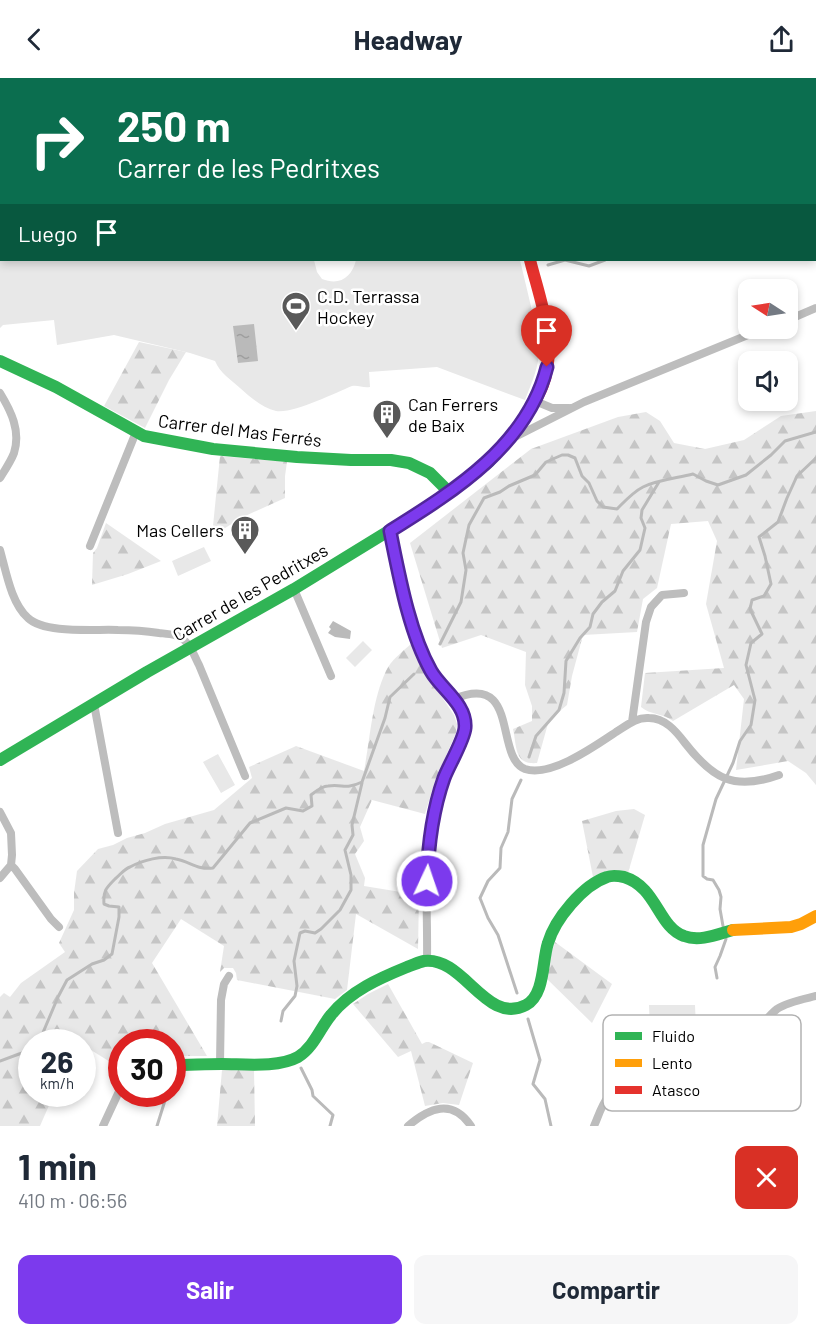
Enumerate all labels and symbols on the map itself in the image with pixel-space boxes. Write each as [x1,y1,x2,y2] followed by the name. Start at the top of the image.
[738,279,798,339] north arrow
[317,285,419,328] place label: C.D. Terrassa Hockey
[280,290,312,332] sports icon: C.D. Terrassa Hockey
[521,305,572,367] pin
[408,393,498,436] place label: Can Ferrers de Baix
[371,398,403,440] building icon: Can Ferrers de Baix
[157,409,323,451] street label: Carrer del Mas Ferrés
[229,514,261,556] building icon: Mas Cellers
[136,519,224,541] place label: Mas Cellers
[169,539,331,645] street label: Carrer de les Pedritxes
[395,849,459,913] position arrow
[603,1015,801,1111] legend
[652,1026,695,1045] text: Fluido
[108,1029,186,1107] speed limit sign: 30
[652,1053,693,1072] text: Lento
[652,1080,700,1099] text: Atasco

